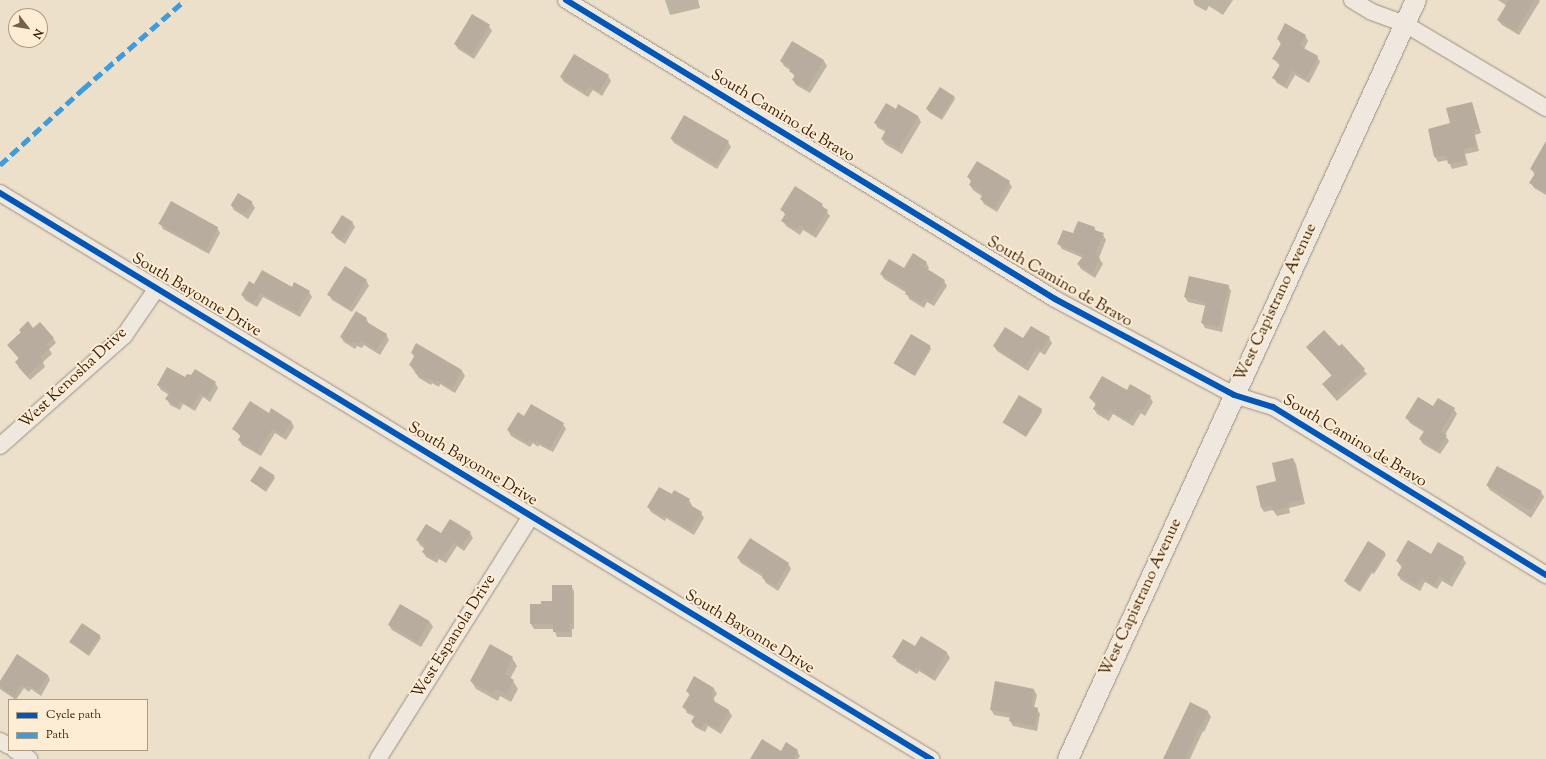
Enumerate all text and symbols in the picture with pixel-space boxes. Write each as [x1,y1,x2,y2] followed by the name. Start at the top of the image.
[8,8,48,48] north arrow
[28,26,47,42] text: N
[706,66,858,168] street label: South Camino de Bravo
[1232,221,1322,385] street label: West Capistrano Avenue
[983,234,1135,332] street label: South Camino de Bravo
[128,250,264,342] street label: South Bayonne Drive
[16,324,132,434] street label: West Kenosha Drive
[1278,391,1430,493] street label: South Camino de Bravo
[404,419,540,511] street label: South Bayonne Drive
[1097,516,1187,680] street label: West Capistrano Avenue
[409,571,501,703] street label: West Espanola Drive
[681,587,817,679] street label: South Bayonne Drive
[8,699,148,751] legend
[46,706,101,724] text: Cycle path
[46,726,69,744] text: Path

